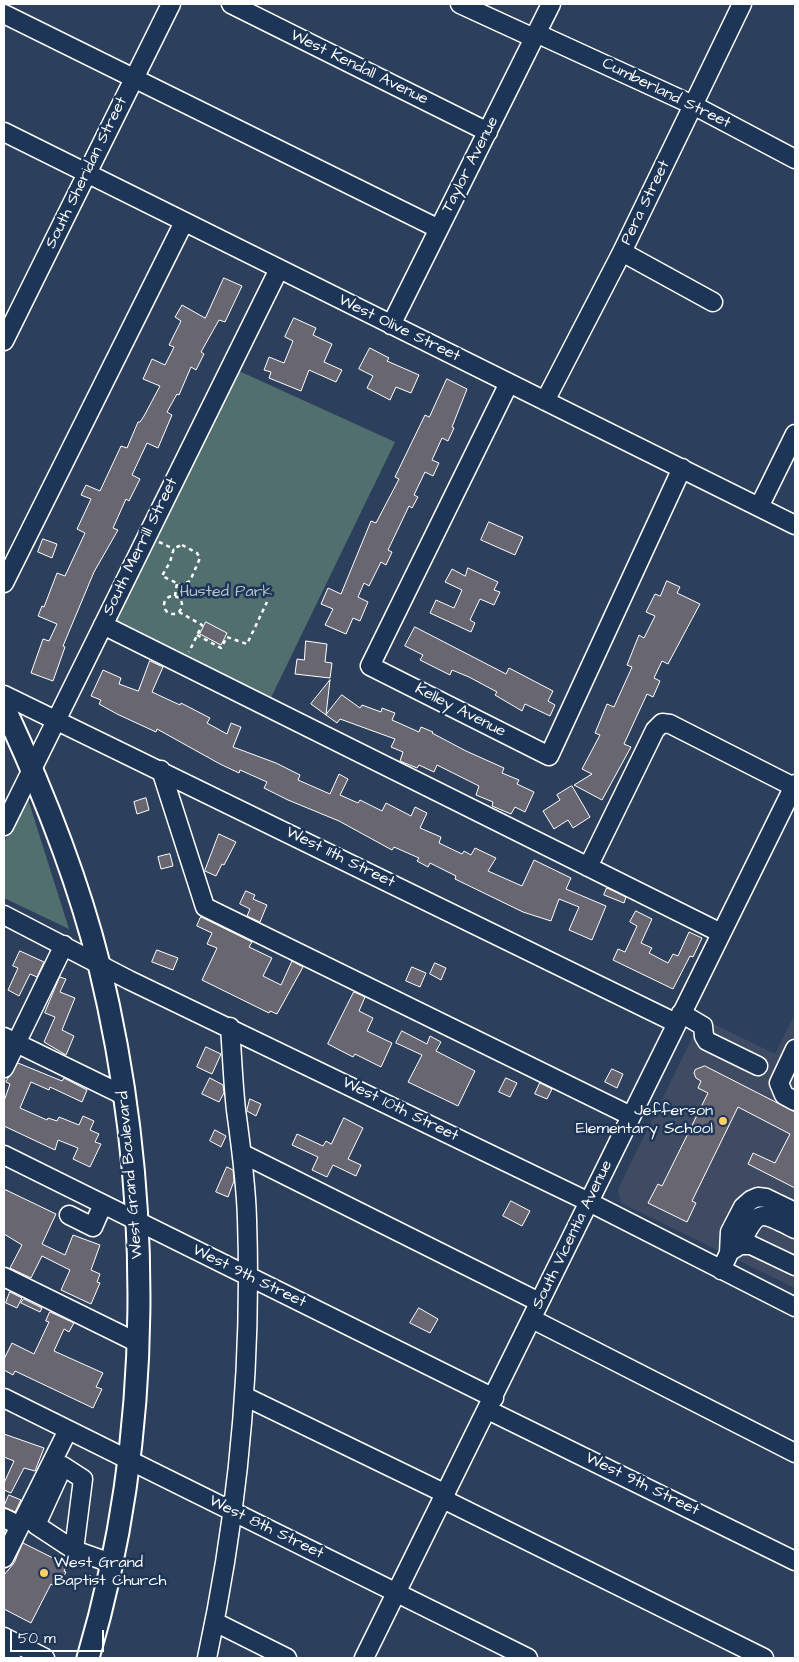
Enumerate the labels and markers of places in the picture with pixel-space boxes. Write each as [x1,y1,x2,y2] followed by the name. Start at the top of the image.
[576,1102,713,1140] place label: Jefferson Elementary School
[717,1115,729,1127] marker: Jefferson Elementary School
[54,1554,166,1592] place label: West Grand Baptist Church
[38,1567,50,1579] marker: West Grand Baptist Church

